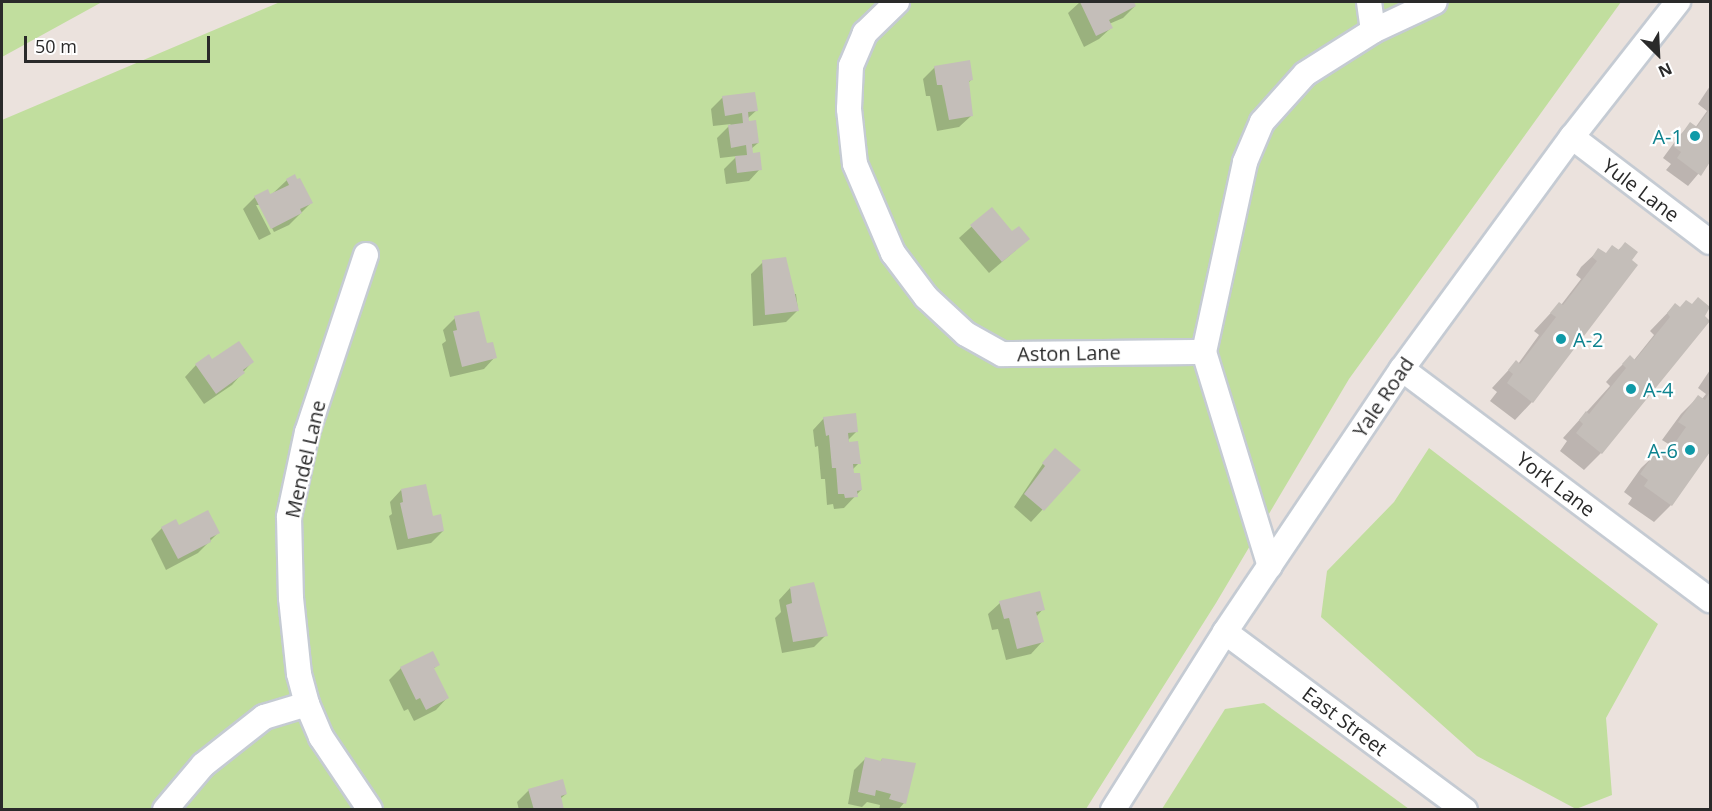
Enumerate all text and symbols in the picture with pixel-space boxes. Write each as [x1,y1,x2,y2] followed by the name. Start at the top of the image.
[27,24,213,62] scale bar
[1628,24,1688,84] north arrow
[35,34,77,58] text: 50 m
[1655,58,1676,83] text: N
[1652,124,1683,148] place label: A-1
[1688,129,1702,143] marker: A-1
[1598,153,1684,227] street label: Yule Lane
[1573,327,1604,351] place label: A-2
[1554,332,1568,346] marker: A-2
[1017,340,1121,366] street label: Aston Lane
[1347,352,1419,442] street label: Yale Road
[1643,377,1674,401] place label: A-4
[1624,382,1638,396] marker: A-4
[280,398,330,520] street label: Mendel Lane
[1647,438,1678,462] place label: A-6
[1683,443,1697,457] marker: A-6
[1512,447,1600,521] street label: York Lane
[1298,681,1392,761] street label: East Street

